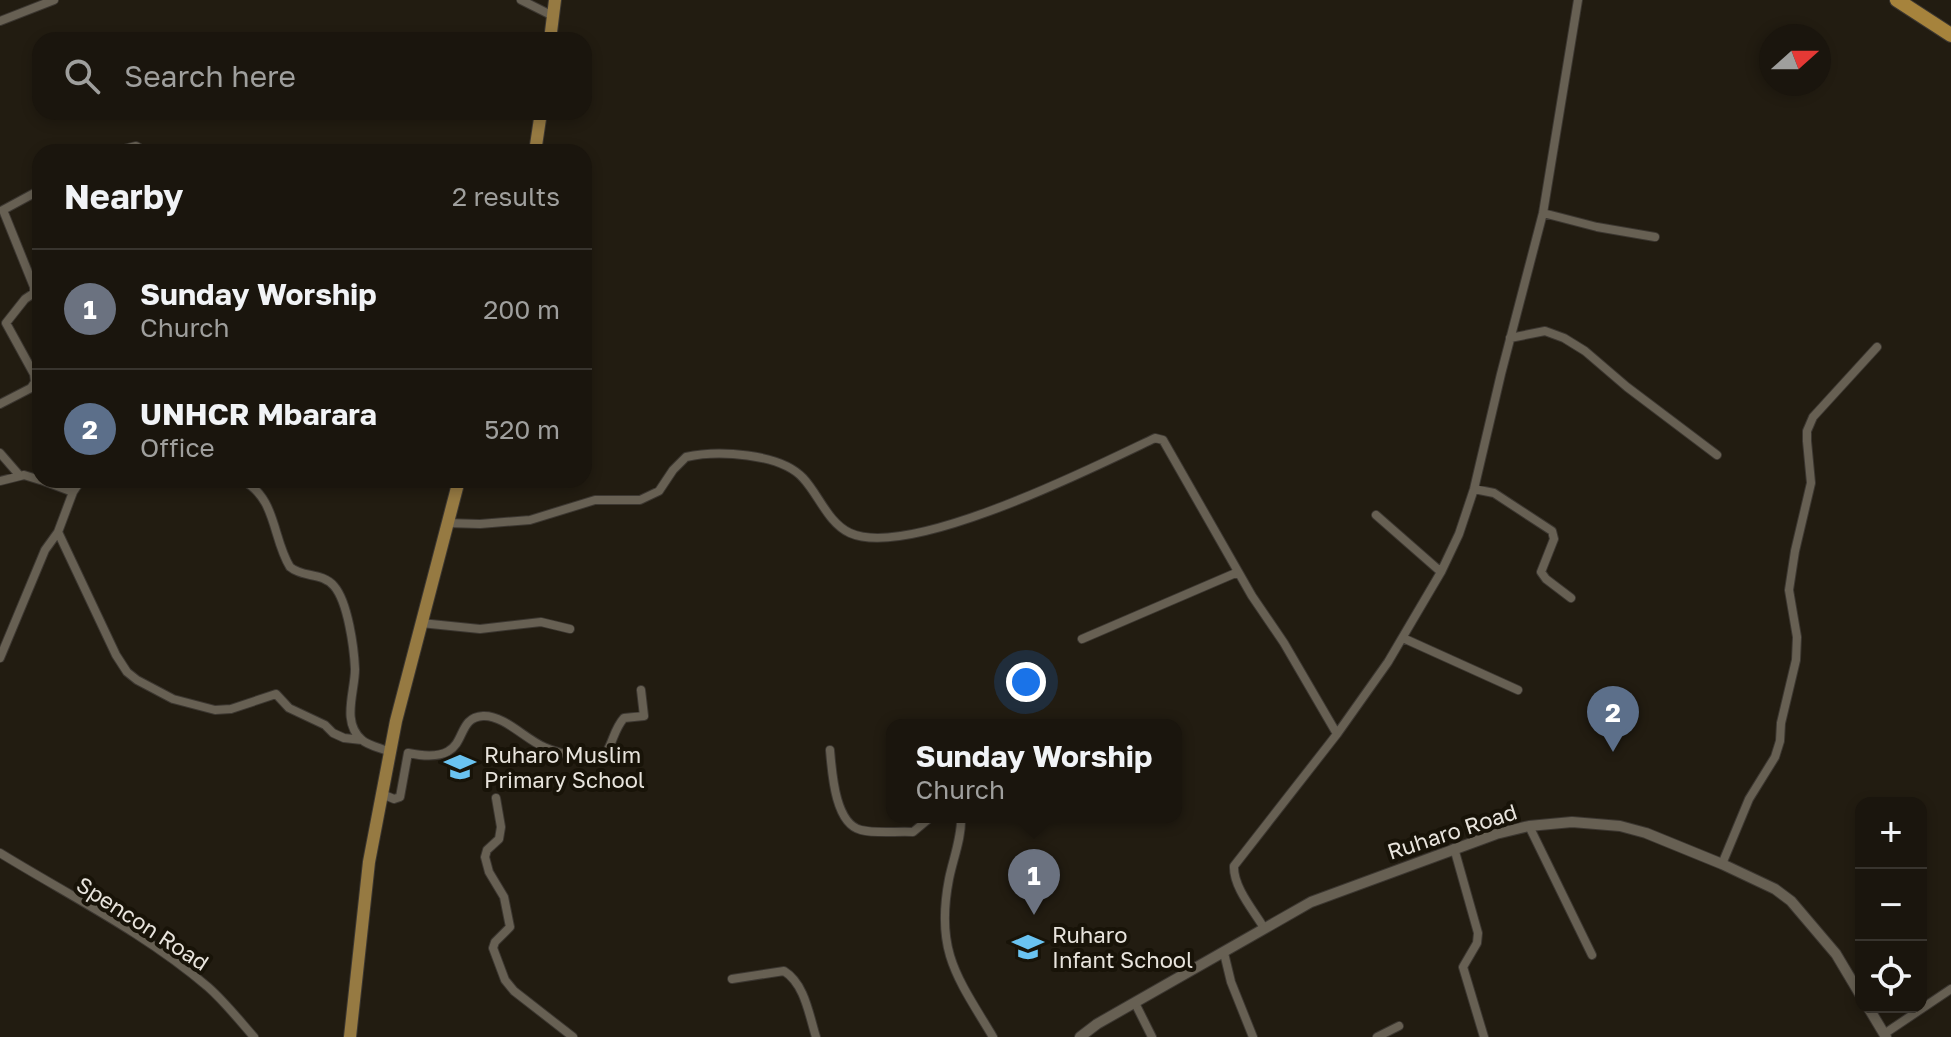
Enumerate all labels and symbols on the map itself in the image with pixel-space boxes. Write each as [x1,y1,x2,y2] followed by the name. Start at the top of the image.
[1759,24,1831,96] north arrow
[1006,662,1046,702] your location
[1587,686,1639,752] pin: 2
[484,741,645,793] place label: Ruharo Muslim Primary School
[443,750,477,784] school or university icon: Ruharo Muslim Primary School
[1384,797,1520,865] street label: Ruharo Road
[1008,849,1060,915] pin: 1
[72,870,214,976] street label: Spencon Road
[1052,921,1193,973] place label: Ruharo Infant School
[1011,930,1045,964] school or university icon: Ruharo Infant School

